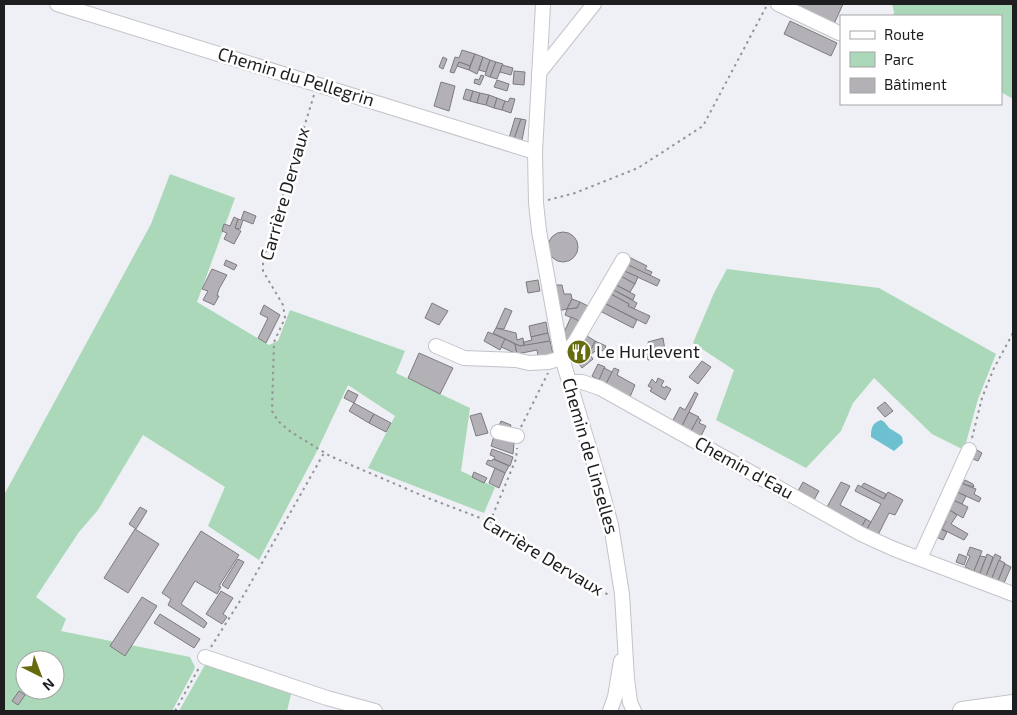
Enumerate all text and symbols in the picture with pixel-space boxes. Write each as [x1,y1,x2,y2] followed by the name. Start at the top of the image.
[840,15,1002,105] legend
[884,25,924,43] text: Route
[215,42,377,110] street label: Chemin du Pellegrin
[884,50,914,68] text: Parc
[884,75,947,93] text: Bâtiment
[255,124,314,263] street label: Carrière Dervaux
[566,339,592,365] restaurant icon: Le Hurlevent
[596,340,700,362] place label: Le Hurlevent
[558,375,624,536] street label: Chemin de Linselles
[691,431,798,503] street label: Chemin d'Eau
[479,510,608,600] street label: Carrière Dervaux
[15,650,65,700] north arrow
[40,675,58,695] text: N

